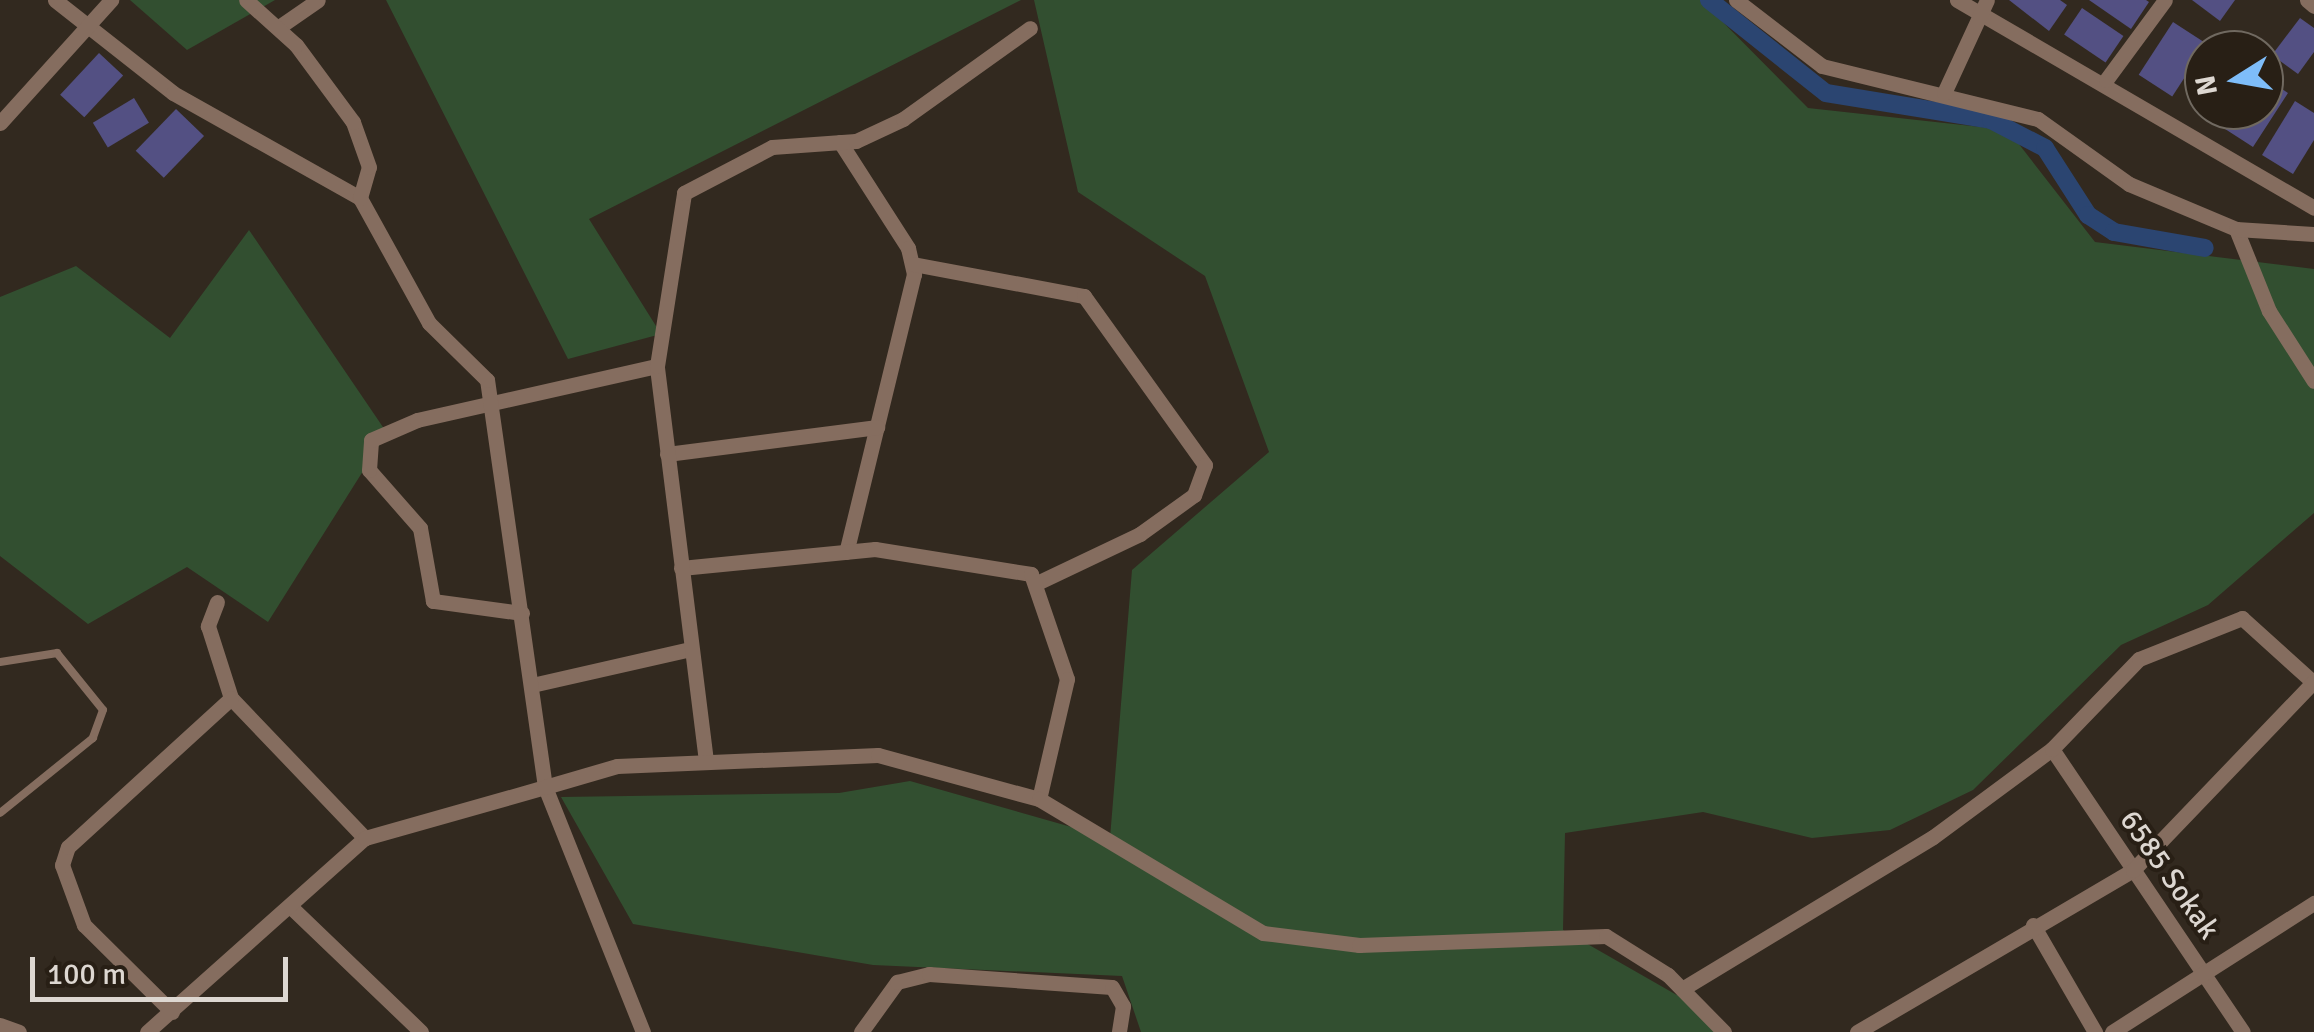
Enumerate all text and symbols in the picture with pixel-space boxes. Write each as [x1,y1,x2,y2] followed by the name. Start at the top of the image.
[2184,30,2284,130] north arrow
[2188,73,2225,98] text: N
[2112,804,2226,946] street label: 6585 Sokak
[35,937,292,999] scale bar
[47,956,126,993] text: 100 m

